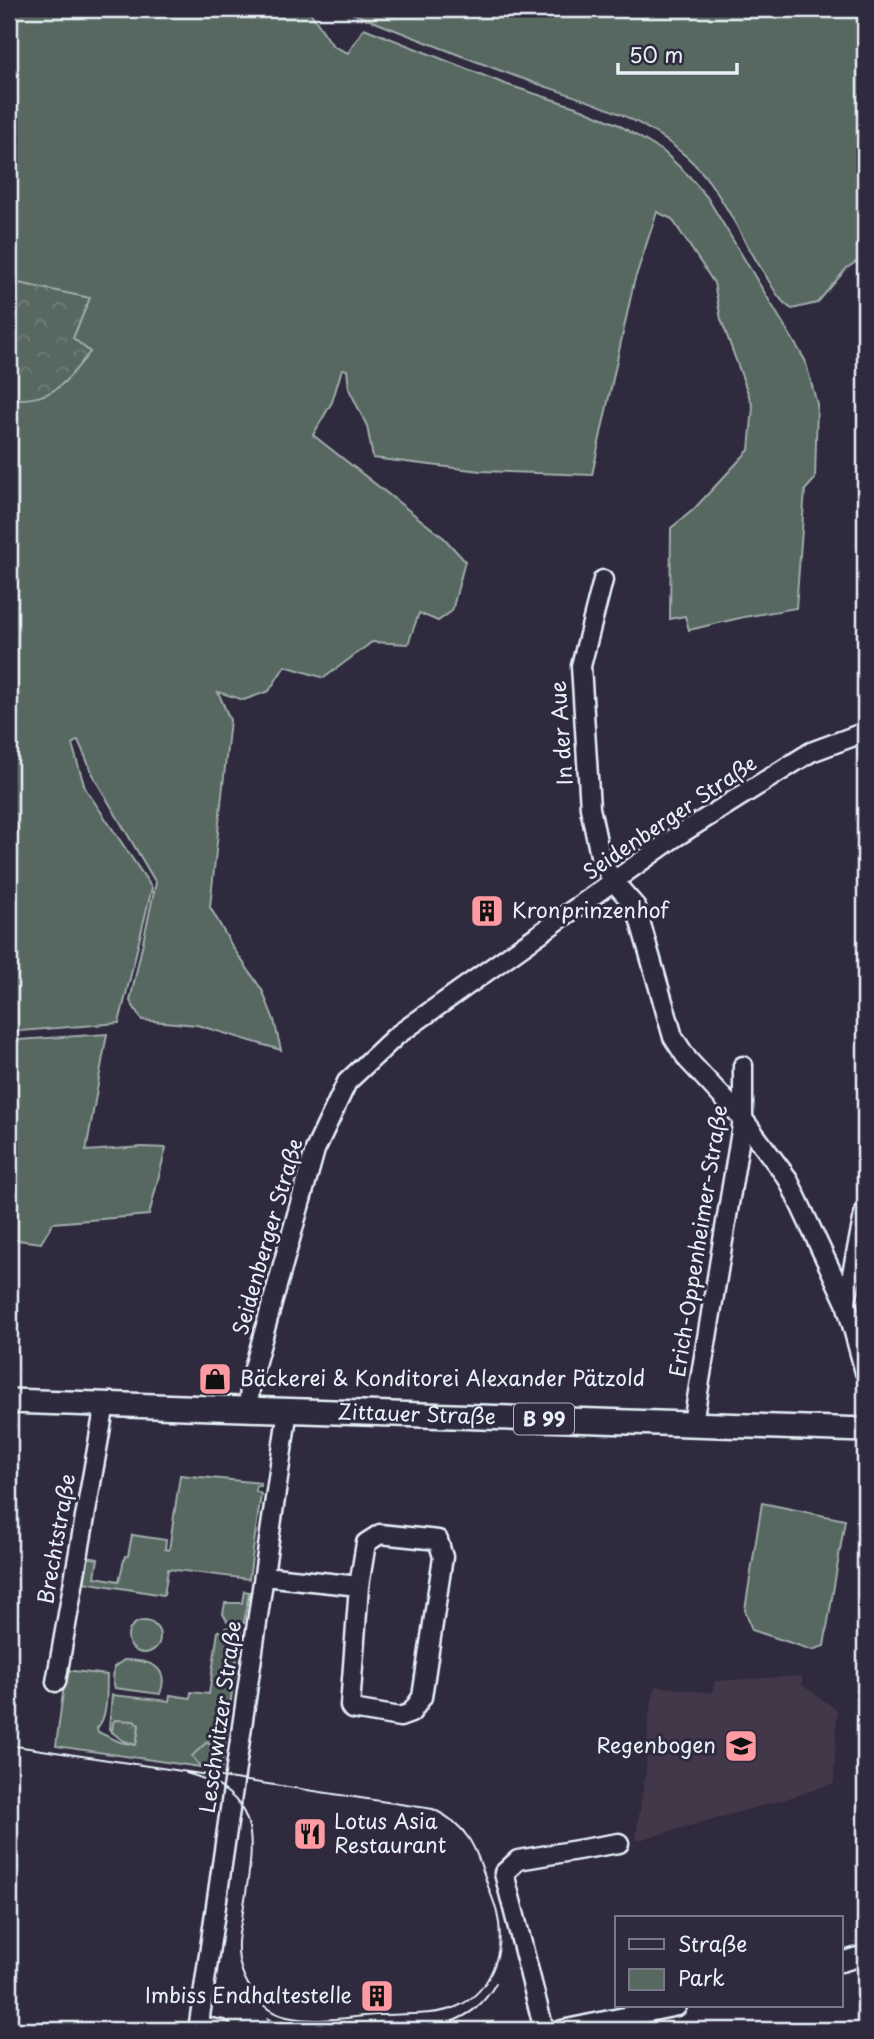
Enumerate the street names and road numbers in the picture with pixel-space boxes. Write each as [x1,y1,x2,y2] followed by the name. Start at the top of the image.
[540,680,580,786] street label: In der Aue
[576,746,762,886] street label: Seidenberger Straße
[660,1102,734,1379] street label: Erich-Oppenheimer-Straße
[223,1134,309,1339] street label: Seidenberger Straße
[337,1394,496,1431] street label: Zittauer Straße
[514,1404,574,1434] road number: B 99
[28,1471,82,1606] street label: Brechtstraße
[190,1619,248,1815] street label: Leschwitzer Straße

